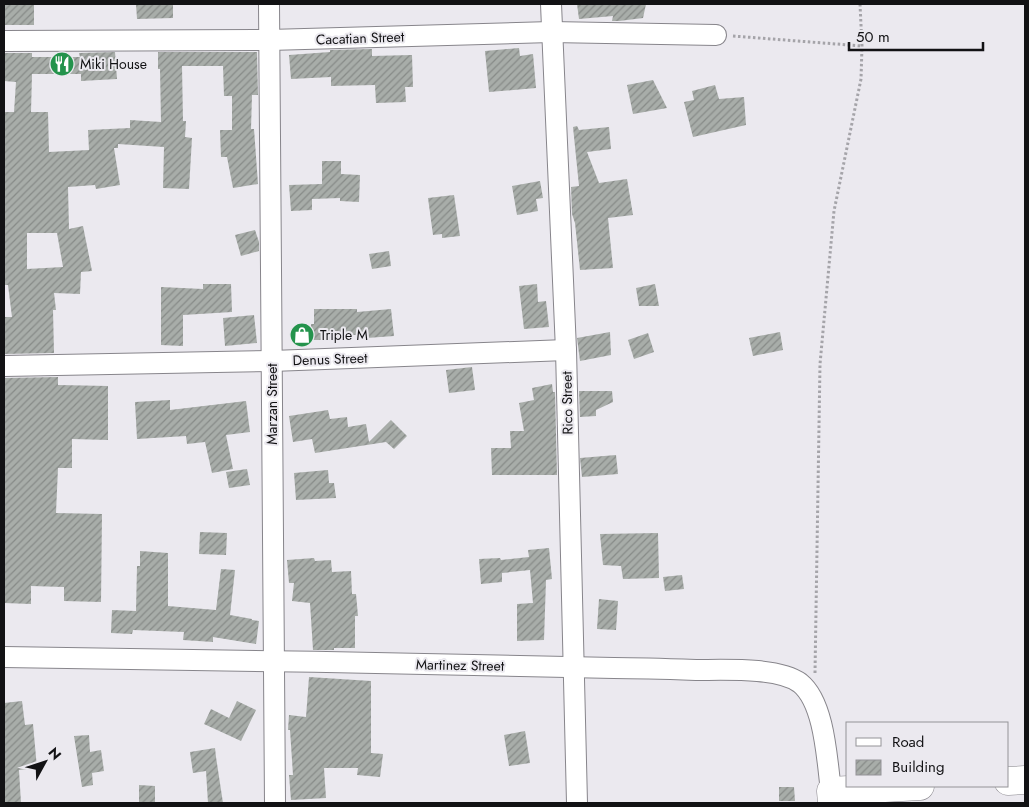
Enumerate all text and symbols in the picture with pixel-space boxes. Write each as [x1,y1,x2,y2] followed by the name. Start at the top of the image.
[849,20,983,52] scale bar
[315,26,405,50] street label: Cacatian Street
[856,26,890,48] text: 50 m
[49,51,75,77] restaurant icon: Miki House
[80,54,147,74] place label: Miki House
[289,322,315,348] shop icon: Triple M
[320,325,368,345] place label: Triple M
[292,348,368,370] street label: Denus Street
[262,363,282,445] street label: Marzan Street
[556,370,578,435] street label: Rico Street
[416,654,505,676] street label: Martinez Street
[846,722,1009,787] legend
[892,731,924,753] text: Road
[20,737,70,787] north arrow
[44,743,66,764] text: N
[892,756,944,778] text: Building

